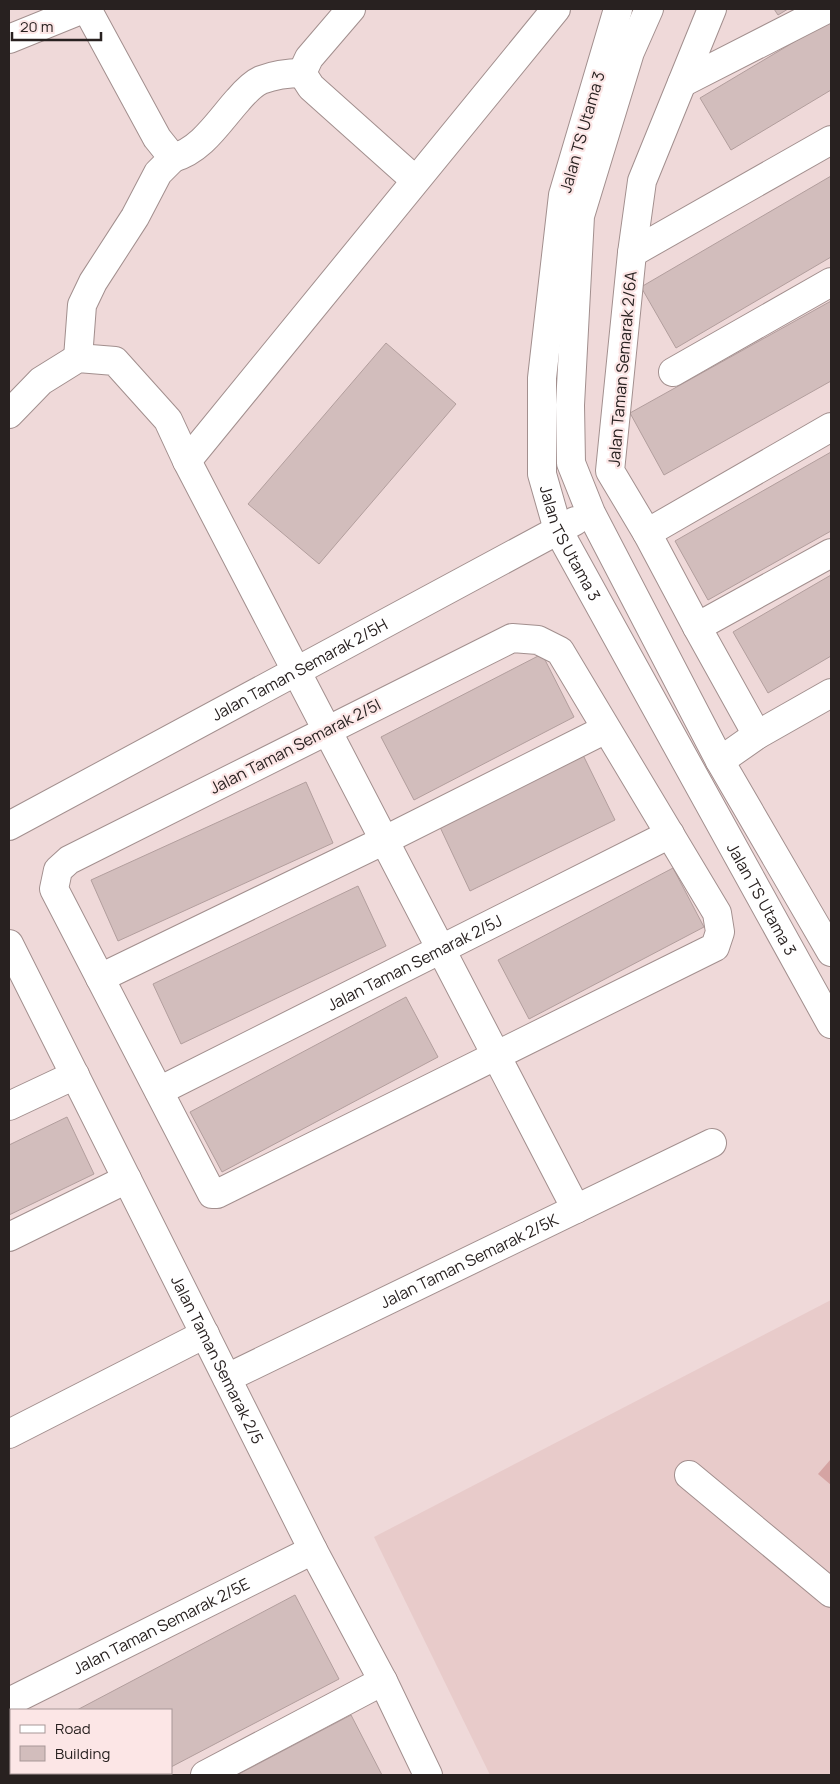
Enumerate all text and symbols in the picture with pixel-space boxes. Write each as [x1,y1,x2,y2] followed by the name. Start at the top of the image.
[12,10,101,42] scale bar
[20,16,53,37] text: 20 m
[554,69,610,195] street label: Jalan TS Utama 3
[602,270,642,468] street label: Jalan Taman Semarak 2/6A
[535,483,606,605] street label: Jalan TS Utama 3
[208,613,391,726] street label: Jalan Taman Semarak 2/5H
[206,693,384,799] street label: Jalan Taman Semarak 2/5I
[722,839,802,959] street label: Jalan TS Utama 3
[323,909,506,1016] street label: Jalan Taman Semarak 2/5J
[376,1208,562,1313] street label: Jalan Taman Semarak 2/5K
[166,1272,269,1448] street label: Jalan Taman Semarak 2/5
[69,1573,253,1679] street label: Jalan Taman Semarak 2/5E
[10,1709,172,1774] legend
[55,1718,91,1739] text: Road
[55,1743,110,1764] text: Building

